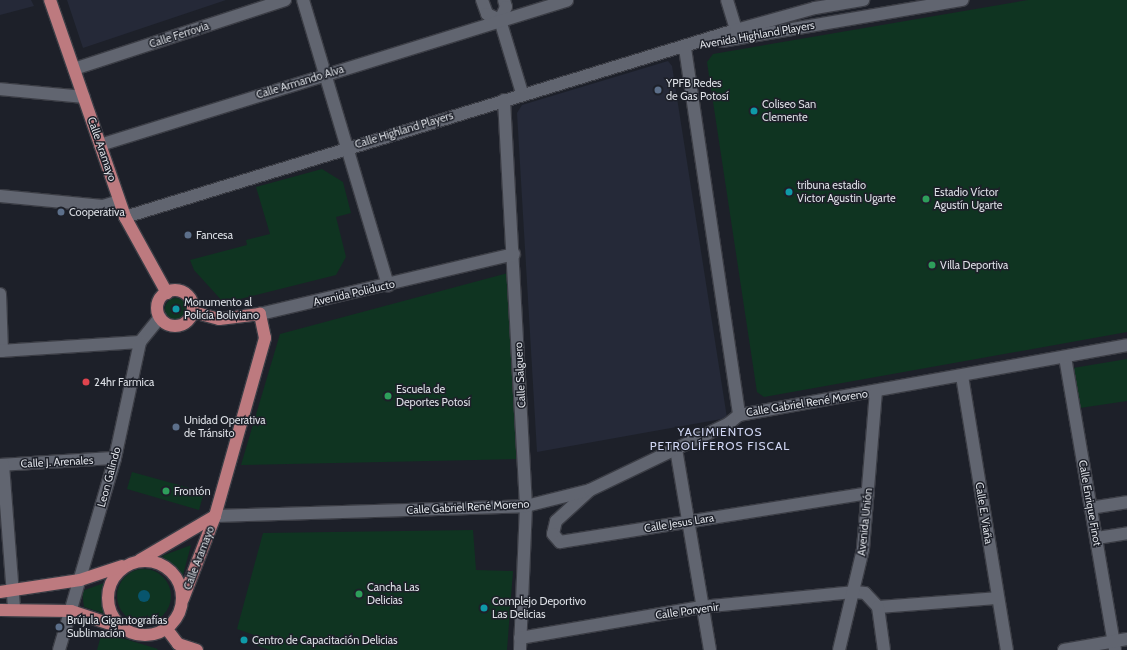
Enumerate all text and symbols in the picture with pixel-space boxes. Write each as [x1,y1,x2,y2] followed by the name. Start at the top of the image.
[698,18,816,52] street label: Avenida Highland Players
[147,19,211,51] street label: Calle Ferrovia
[255,62,345,102] street label: Calle Armando Alva
[666,77,729,103] place label: YPFB Redes de Gas Potosí
[653,85,663,95] marker: YPFB Redes de Gas Potosí
[762,98,816,124] place label: Coliseo San Clemente
[749,106,759,116] marker: Coliseo San Clemente
[353,109,455,151] street label: Calle Highland Players
[85,115,119,183] street label: Calle Aramayo
[797,179,896,205] place label: tribuna estadio Victor Agustin Ugarte
[934,186,1002,212] place label: Estadio Víctor Agustín Ugarte
[784,187,794,197] marker: tribuna estadio Victor Agustin Ugarte
[921,194,931,204] marker: Estadio Víctor Agustín Ugarte
[69,205,125,219] place label: Cooperativa
[56,207,66,217] marker: Cooperativa
[196,228,233,242] place label: Fancesa
[183,230,193,240] marker: Fancesa
[940,258,1008,272] place label: Villa Deportiva
[927,260,937,270] marker: Villa Deportiva
[312,277,396,309] street label: Avenida Poliducto
[184,296,259,322] place label: Monumento al Policía Boliviano
[171,304,181,314] marker: Monumento al Policía Boliviano
[512,342,528,408] street label: Calle Salguero
[94,375,154,389] place label: 24hr Farmica
[81,377,91,387] marker: 24hr Farmica
[396,383,470,409] place label: Escuela de Deportes Potosí
[745,387,869,419] street label: Calle Gabriel René Moreno
[383,391,393,401] marker: Escuela de Deportes Potosí
[184,414,266,440] place label: Unidad Operativa de Tránsito
[171,422,181,432] marker: Unidad Operativa de Tránsito
[650,425,790,453] district label: YACIMIENTOS PETROLÍFEROS FISCAL
[95,446,123,508] street label: Leon Galindo
[20,454,94,470] street label: Calle J. Arenales
[1076,459,1104,547] street label: Calle Enrique Finot
[973,481,995,545] street label: Calle E. Viaña
[174,484,211,498] place label: Frontón
[161,486,171,496] marker: Frontón
[855,487,875,557] street label: Avenida Unión
[406,497,530,517] street label: Calle Gabriel René Moreno
[643,511,715,535] street label: Calle Jesus Lara
[181,524,217,592] street label: Calle Aramayo
[367,581,419,607] place label: Cancha Las Delicias
[354,589,364,599] marker: Cancha Las Delicias
[492,595,586,621] place label: Complejo Deportivo Las Delicias
[654,600,720,622] street label: Calle Porvenir
[479,603,489,613] marker: Complejo Deportivo Las Delicias
[67,614,167,640] place label: Brújula Gigantografías Sublimación
[54,622,64,632] marker: Brújula Gigantografías Sublimación
[252,633,398,647] place label: Centro de Capacitación Delicias
[239,635,249,645] marker: Centro de Capacitación Delicias

